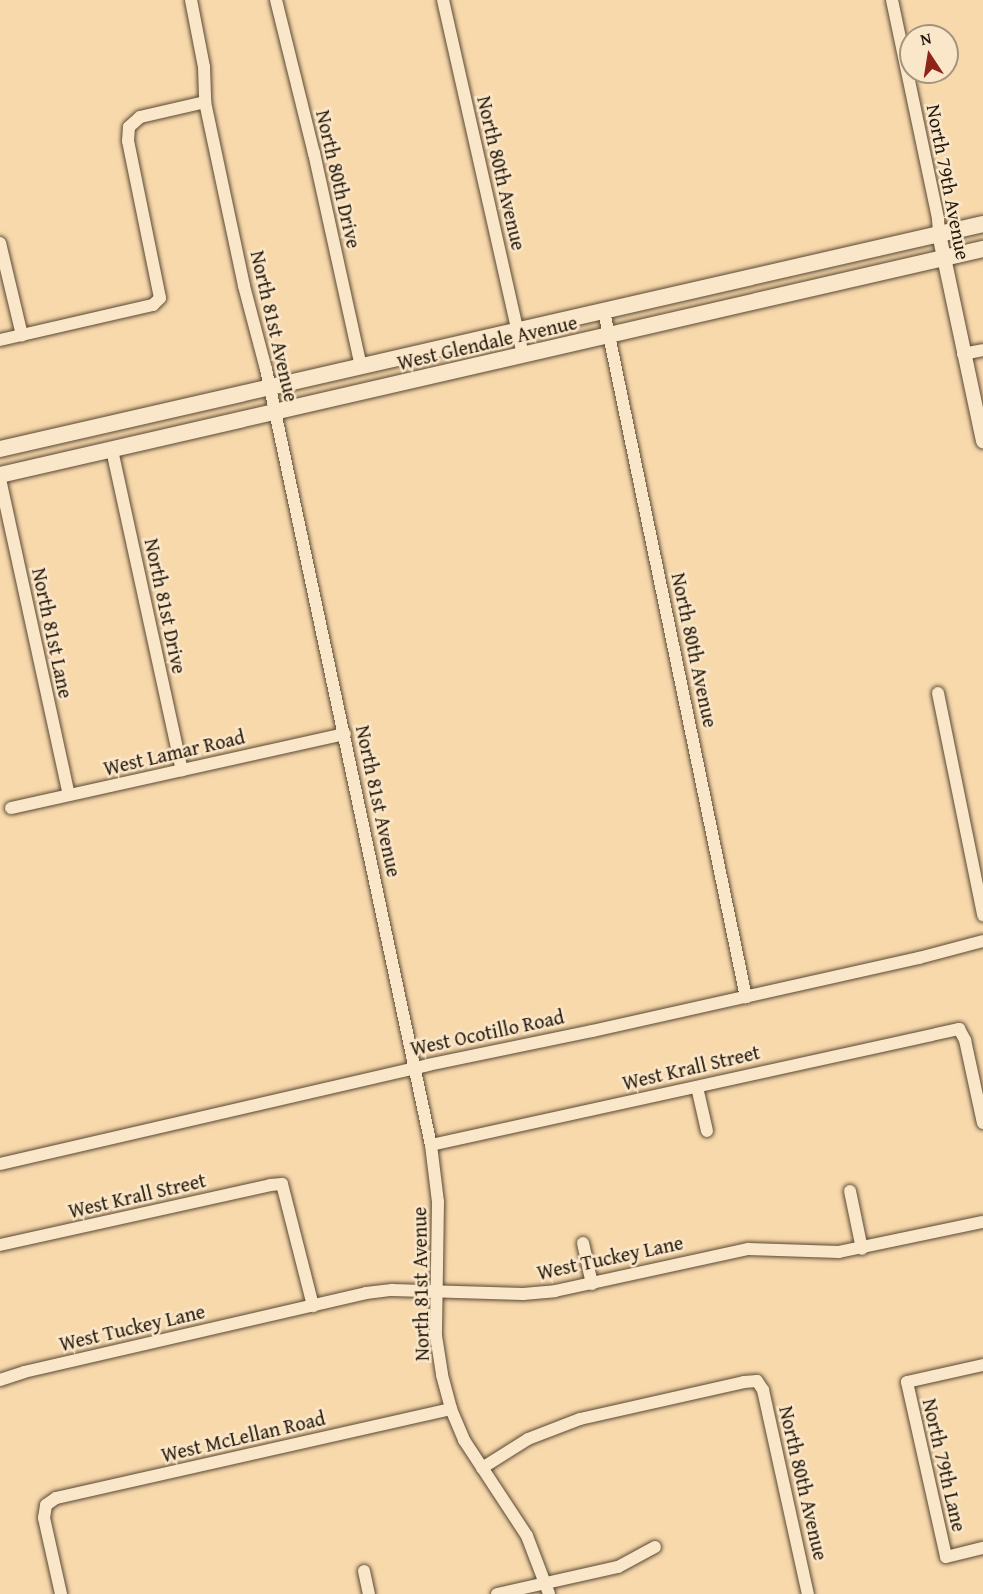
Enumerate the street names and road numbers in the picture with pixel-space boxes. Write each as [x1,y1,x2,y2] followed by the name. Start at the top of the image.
[473,94,531,252] street label: North 80th Avenue
[922,102,976,262] street label: North 79th Avenue
[311,108,367,250] street label: North 80th Drive
[246,248,304,404] street label: North 81st Avenue
[395,310,579,374] street label: West Glendale Avenue
[140,536,192,676] street label: North 81st Drive
[27,566,79,700] street label: North 81st Lane
[667,570,723,730] street label: North 80th Avenue
[351,723,407,879] street label: North 81st Avenue
[101,724,247,780] street label: West Lamar Road
[408,1004,566,1060] street label: West Ocotillo Road
[620,1039,762,1095] street label: West Krall Street
[66,1167,208,1223] street label: West Krall Street
[407,1207,433,1361] street label: North 81st Avenue
[535,1230,685,1284] street label: West Tuckey Lane
[57,1299,207,1355] street label: West Tuckey Lane
[918,1396,972,1534] street label: North 79th Lane
[775,1404,833,1562] street label: North 80th Avenue
[159,1405,327,1467] street label: West McLellan Road

